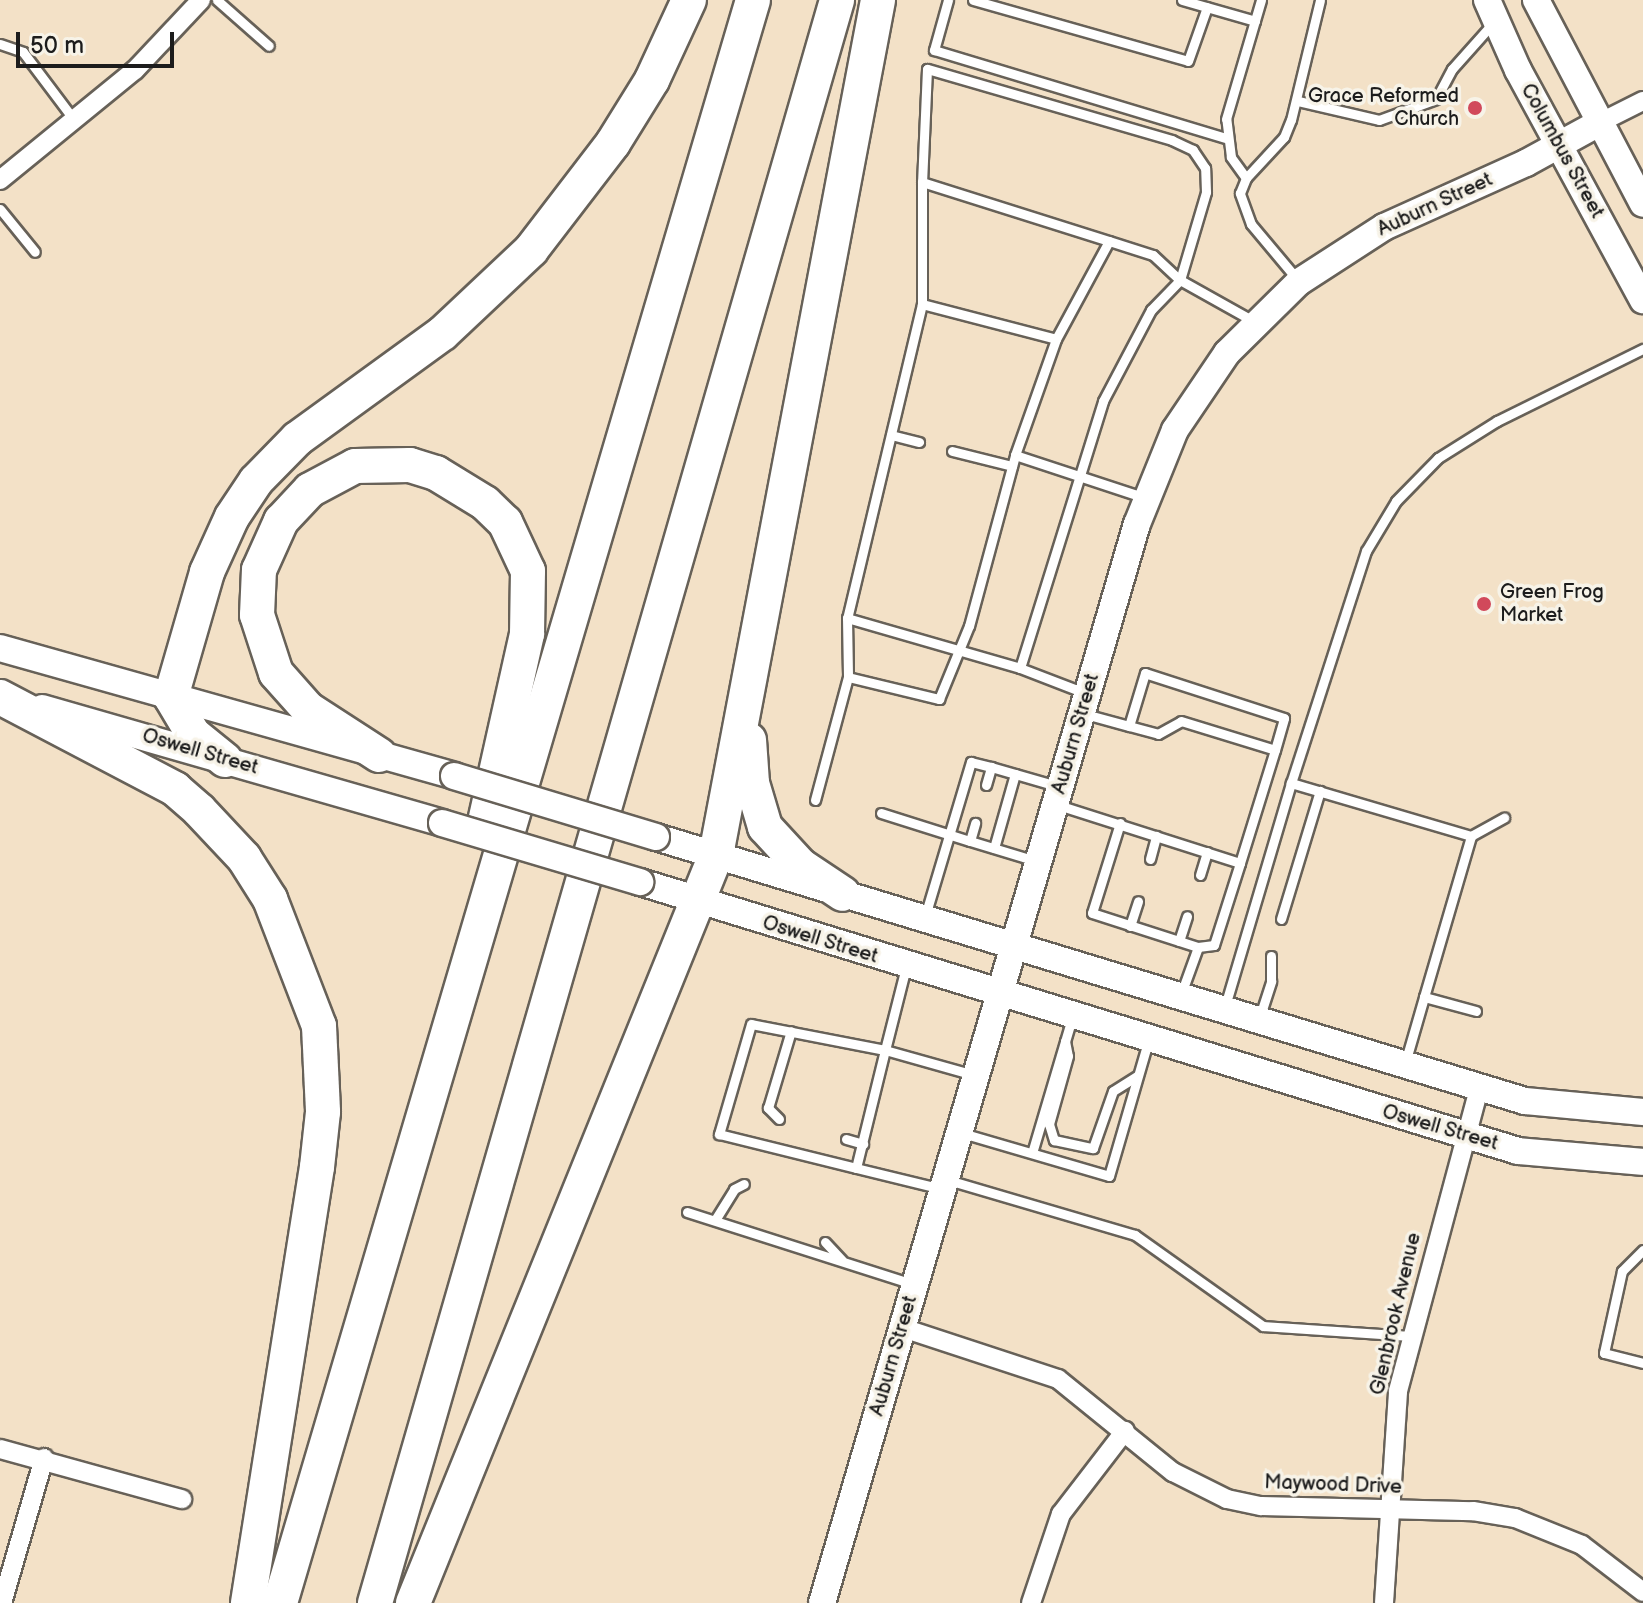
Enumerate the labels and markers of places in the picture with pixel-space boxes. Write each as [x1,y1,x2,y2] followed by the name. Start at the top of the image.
[1308,84,1459,131] place label: Grace Reformed Church
[1466,99,1484,117] marker: Grace Reformed Church
[1500,580,1604,627] place label: Green Frog Market
[1475,595,1493,613] marker: Green Frog Market

